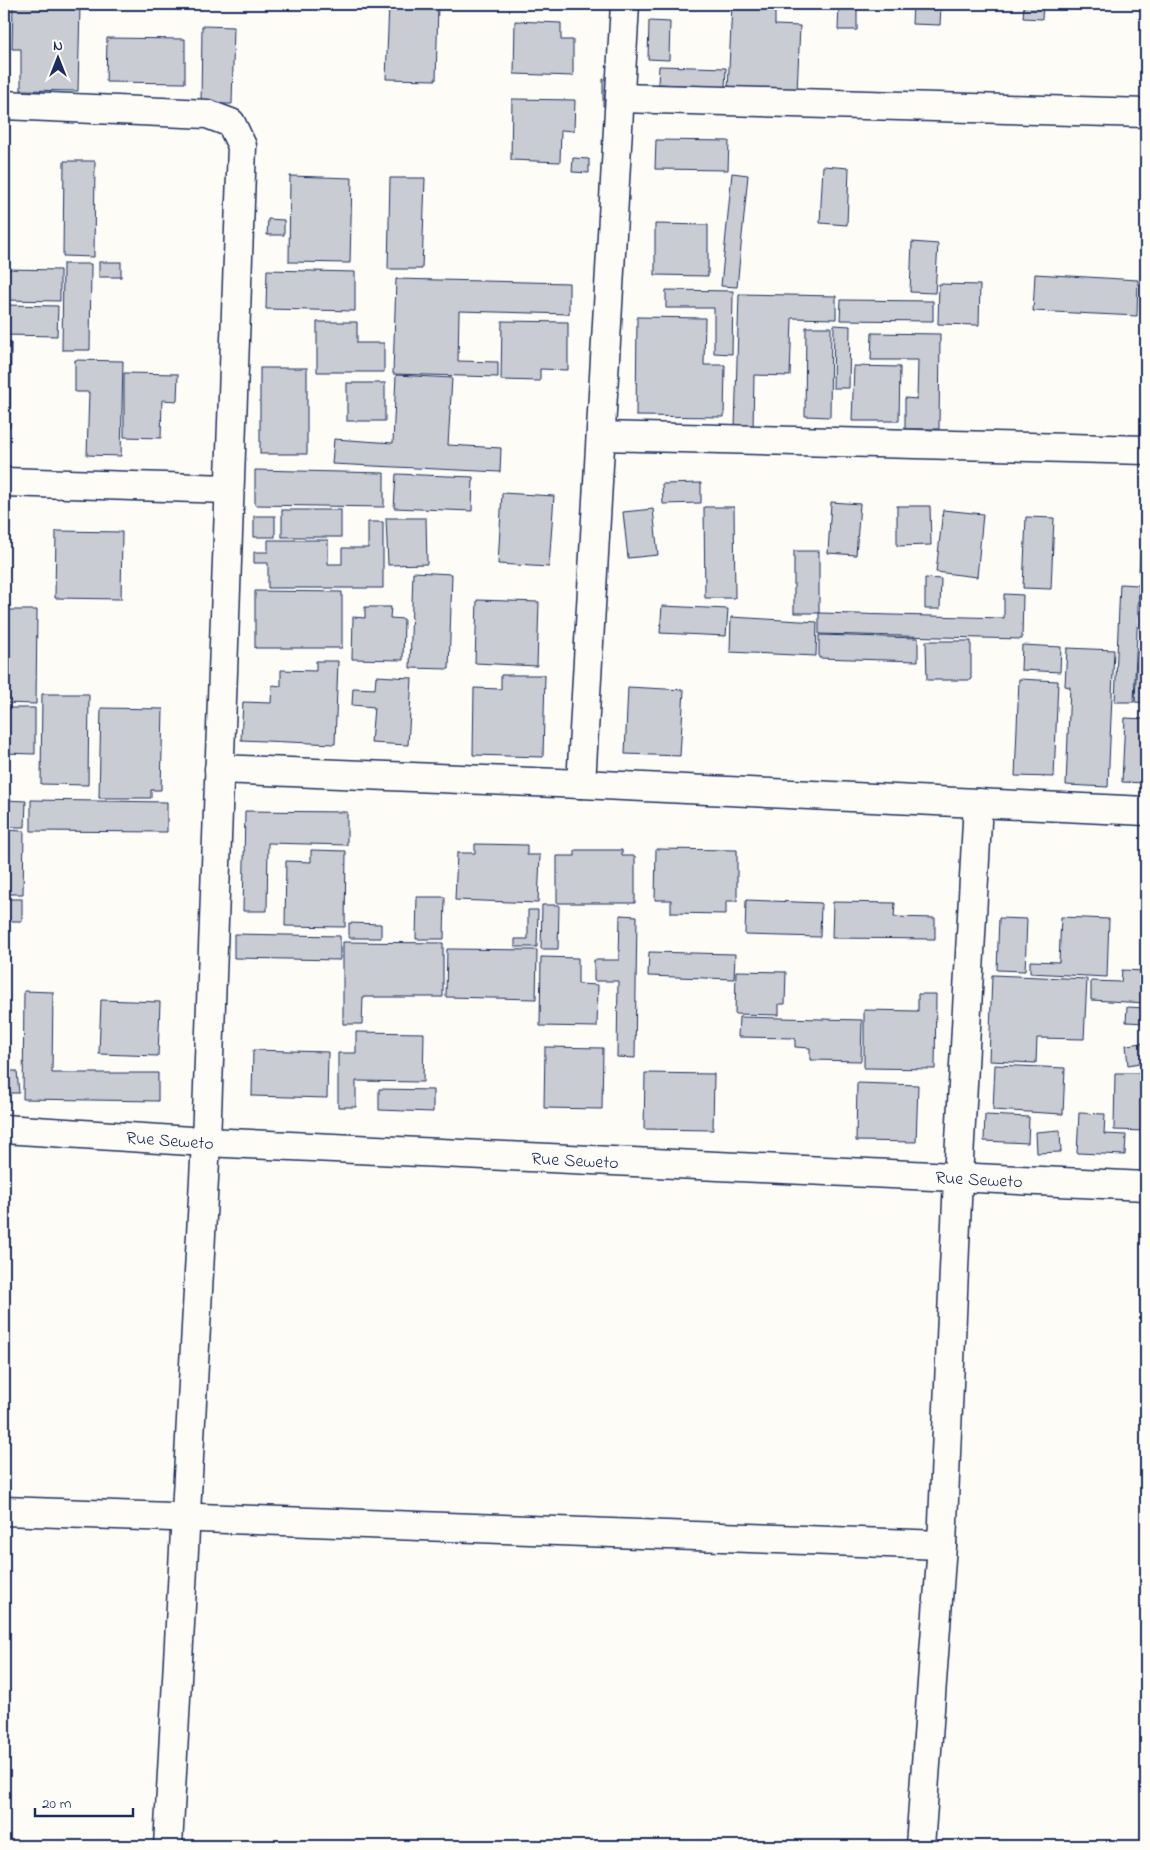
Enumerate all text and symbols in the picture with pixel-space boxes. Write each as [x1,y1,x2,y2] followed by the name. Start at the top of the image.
[32,32,82,82] north arrow
[53,36,63,57] text: N
[125,1126,214,1158] street label: Rue Seweto
[530,1147,619,1177] street label: Rue Seweto
[934,1166,1023,1196] street label: Rue Seweto
[35,1785,132,1817] scale bar
[42,1793,72,1815] text: 20 m

